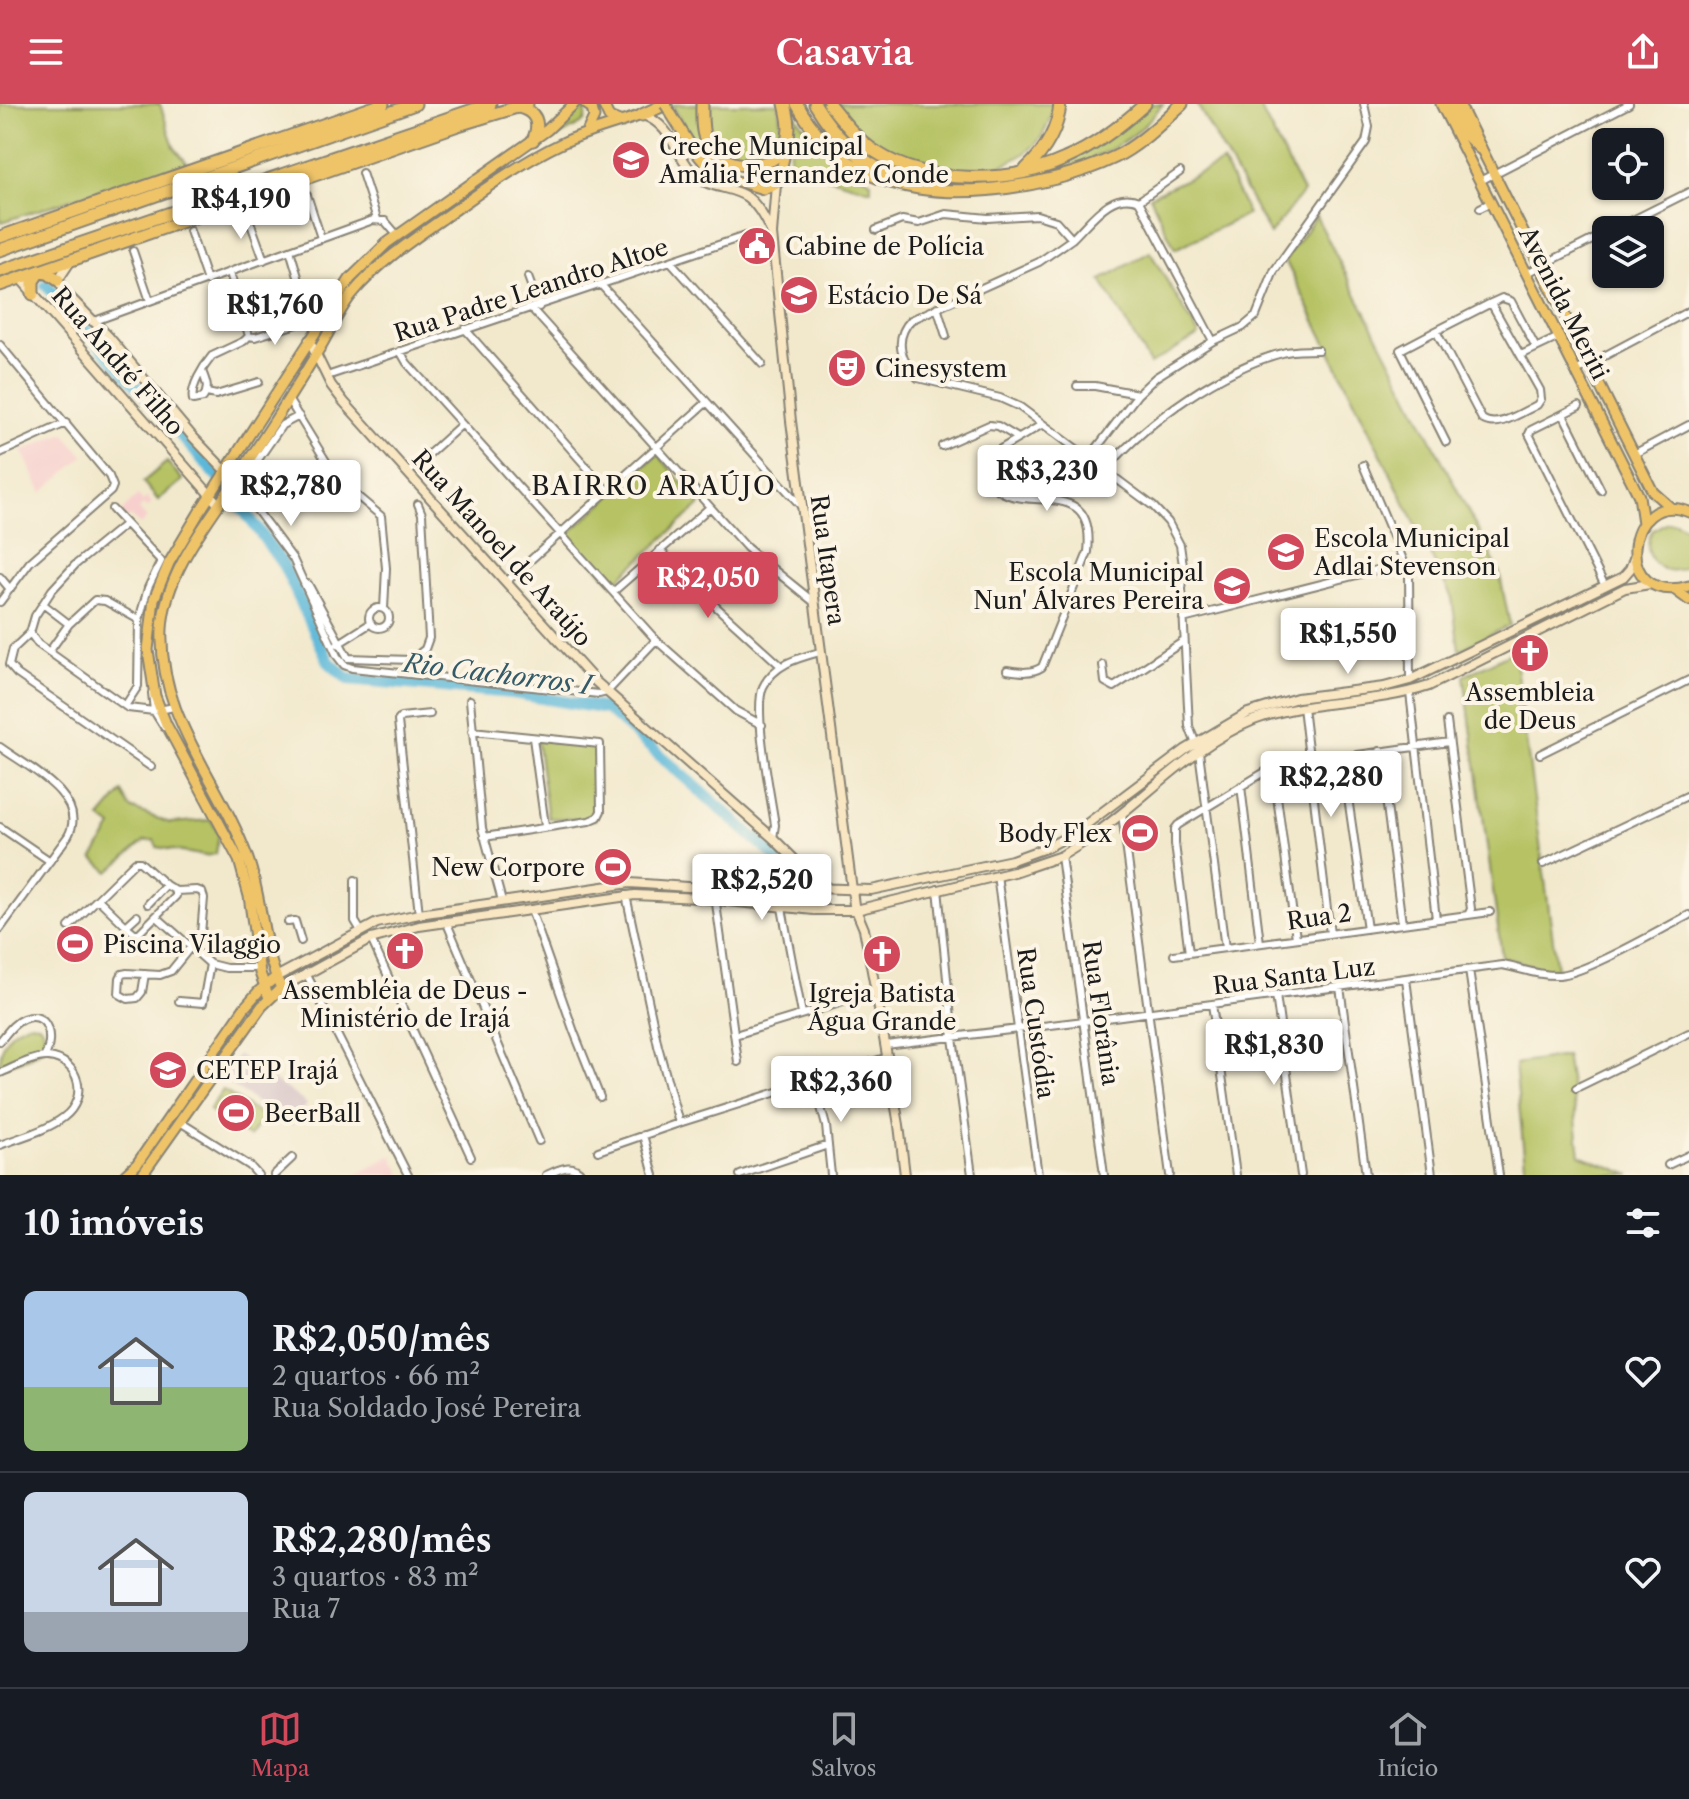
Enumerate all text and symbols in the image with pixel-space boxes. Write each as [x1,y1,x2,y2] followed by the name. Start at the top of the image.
[24,30,68,74] icon: menu
[775,30,914,74] text: Casavia
[1621,30,1665,74] icon: share
[1592,128,1664,288] map controls
[1592,128,1664,200] button: locate
[658,132,949,189] place label: Creche Municipal Amália Fernandez Conde
[610,139,652,181] school or university icon: Creche Municipal Amália Fernandez Conde
[167,173,315,241] pin: R$4,190
[191,183,291,215] text: R$4,190
[1592,216,1664,288] button: layers
[1512,221,1615,384] street label: Avenida Meriti
[736,225,778,267] public building icon: Cabine de Polícia
[390,232,672,348] street label: Rua Padre Leandro Altoe
[785,232,985,261] place label: Cabine de Polícia
[778,274,820,316] school or university icon: Estácio De Sá
[201,279,349,347] pin: R$1,760
[46,281,190,441] street label: Rua André Filho
[827,281,983,310] place label: Estácio De Sá
[226,289,324,321] text: R$1,760
[826,347,868,389] theatre icon: Cinesystem
[875,354,1007,383] place label: Cinesystem
[406,444,598,652] street label: Rua Manoel de Araújo
[973,445,1121,513] pin: R$3,230
[996,455,1099,487] text: R$3,230
[217,460,365,528] pin: R$2,780
[240,470,342,502] text: R$2,780
[531,470,777,502] district label: BAIRRO ARAÚJO
[804,493,852,628] street label: Rua Itapera
[1313,524,1510,581] place label: Escola Municipal Adlai Stevenson
[1265,531,1307,573] school or university icon: Escola Municipal Adlai Stevenson
[634,552,782,620] pin: R$2,050
[973,558,1204,615] place label: Escola Municipal Nun' Álvares Pereira
[656,562,760,594] text: R$2,050
[1211,565,1253,607] school or university icon: Escola Municipal Nun' Álvares Pereira
[1274,608,1422,676] pin: R$1,550
[1299,618,1397,650] text: R$1,550
[1509,632,1551,674] church icon: Assembleia de Deus
[400,646,597,702] water label: Rio Cachorros I
[1464,678,1595,735] place label: Assembleia de Deus
[1257,751,1405,819] pin: R$2,280
[1279,761,1383,793] text: R$2,280
[1119,812,1161,854] sports icon: Body Flex
[998,819,1112,848] place label: Body Flex
[592,846,634,888] sports icon: New Corpore
[431,853,585,882] place label: New Corpore
[688,854,836,922] pin: R$2,520
[710,864,814,896] text: R$2,520
[1285,898,1353,936] street label: Rua 2
[54,923,96,965] sports icon: Piscina Vilaggio
[103,930,281,959] place label: Piscina Vilaggio
[384,930,426,972] church icon: Assembléia de Deus - Ministério de Irajá
[861,933,903,975] church icon: Igreja Batista Água Grande
[1076,939,1126,1088] street label: Rua Florânia
[1011,945,1061,1101] street label: Rua Custódia
[1211,952,1377,1000] street label: Rua Santa Luz
[281,976,528,1033] place label: Assembléia de Deus - Ministério de Irajá
[807,979,956,1036] place label: Igreja Batista Água Grande
[1200,1019,1348,1087] pin: R$1,830
[1224,1029,1324,1061] text: R$1,830
[147,1049,189,1091] school or university icon: CETEP Irajá
[196,1056,339,1085] place label: CETEP Irajá
[767,1056,915,1124] pin: R$2,360
[789,1066,893,1098] text: R$2,360
[215,1092,257,1134] sports icon: BeerBall
[264,1099,361,1128] place label: BeerBall
[1621,1201,1665,1245] icon: filters
[24,1202,204,1244] text: 10 imóveis
[272,1318,490,1360] text: R$2,050/mês
[88,1323,184,1419] icon: home
[1621,1349,1665,1393] icon: heart
[272,1360,480,1392] text: 2 quartos · 66 m²
[272,1392,581,1424] text: Rua Soldado José Pereira
[272,1519,491,1561] text: R$2,280/mês
[88,1524,184,1620] icon: home
[1621,1550,1665,1594] icon: heart
[272,1561,479,1593] text: 3 quartos · 83 m²
[272,1593,340,1625] text: Rua 7
[251,1707,310,1782] tab: Mapa
[811,1707,876,1782] tab: Salvos
[1378,1707,1438,1782] tab: Início

